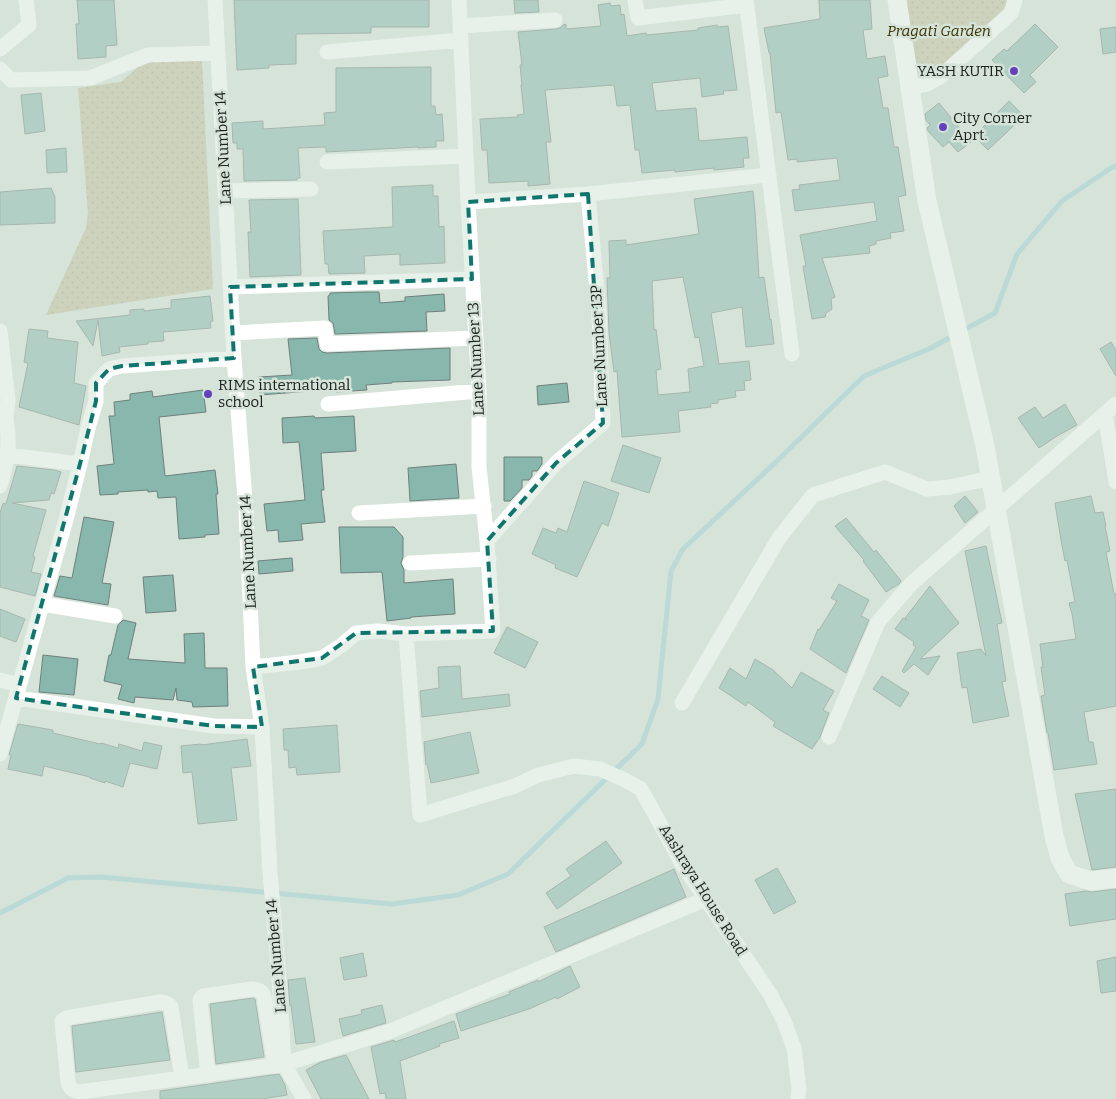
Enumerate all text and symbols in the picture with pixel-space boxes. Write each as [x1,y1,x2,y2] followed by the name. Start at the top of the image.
[887,22,991,40] park label: Pragati Garden
[917,62,1004,80] place label: YASH KUTIR
[1008,65,1020,77] marker: YASH KUTIR
[211,90,235,205] street label: Lane Number 14
[953,109,1032,144] place label: City Corner Aprt.
[937,121,949,133] marker: City Corner Aprt.
[587,284,611,407] street label: Lane Number 13P
[464,302,488,416] street label: Lane Number 13
[218,376,350,411] place label: RIMS international school
[202,388,214,400] marker: RIMS international school
[236,494,260,609] street label: Lane Number 14
[655,821,751,959] street label: Aashraya House Road
[262,898,290,1014] street label: Lane Number 14

